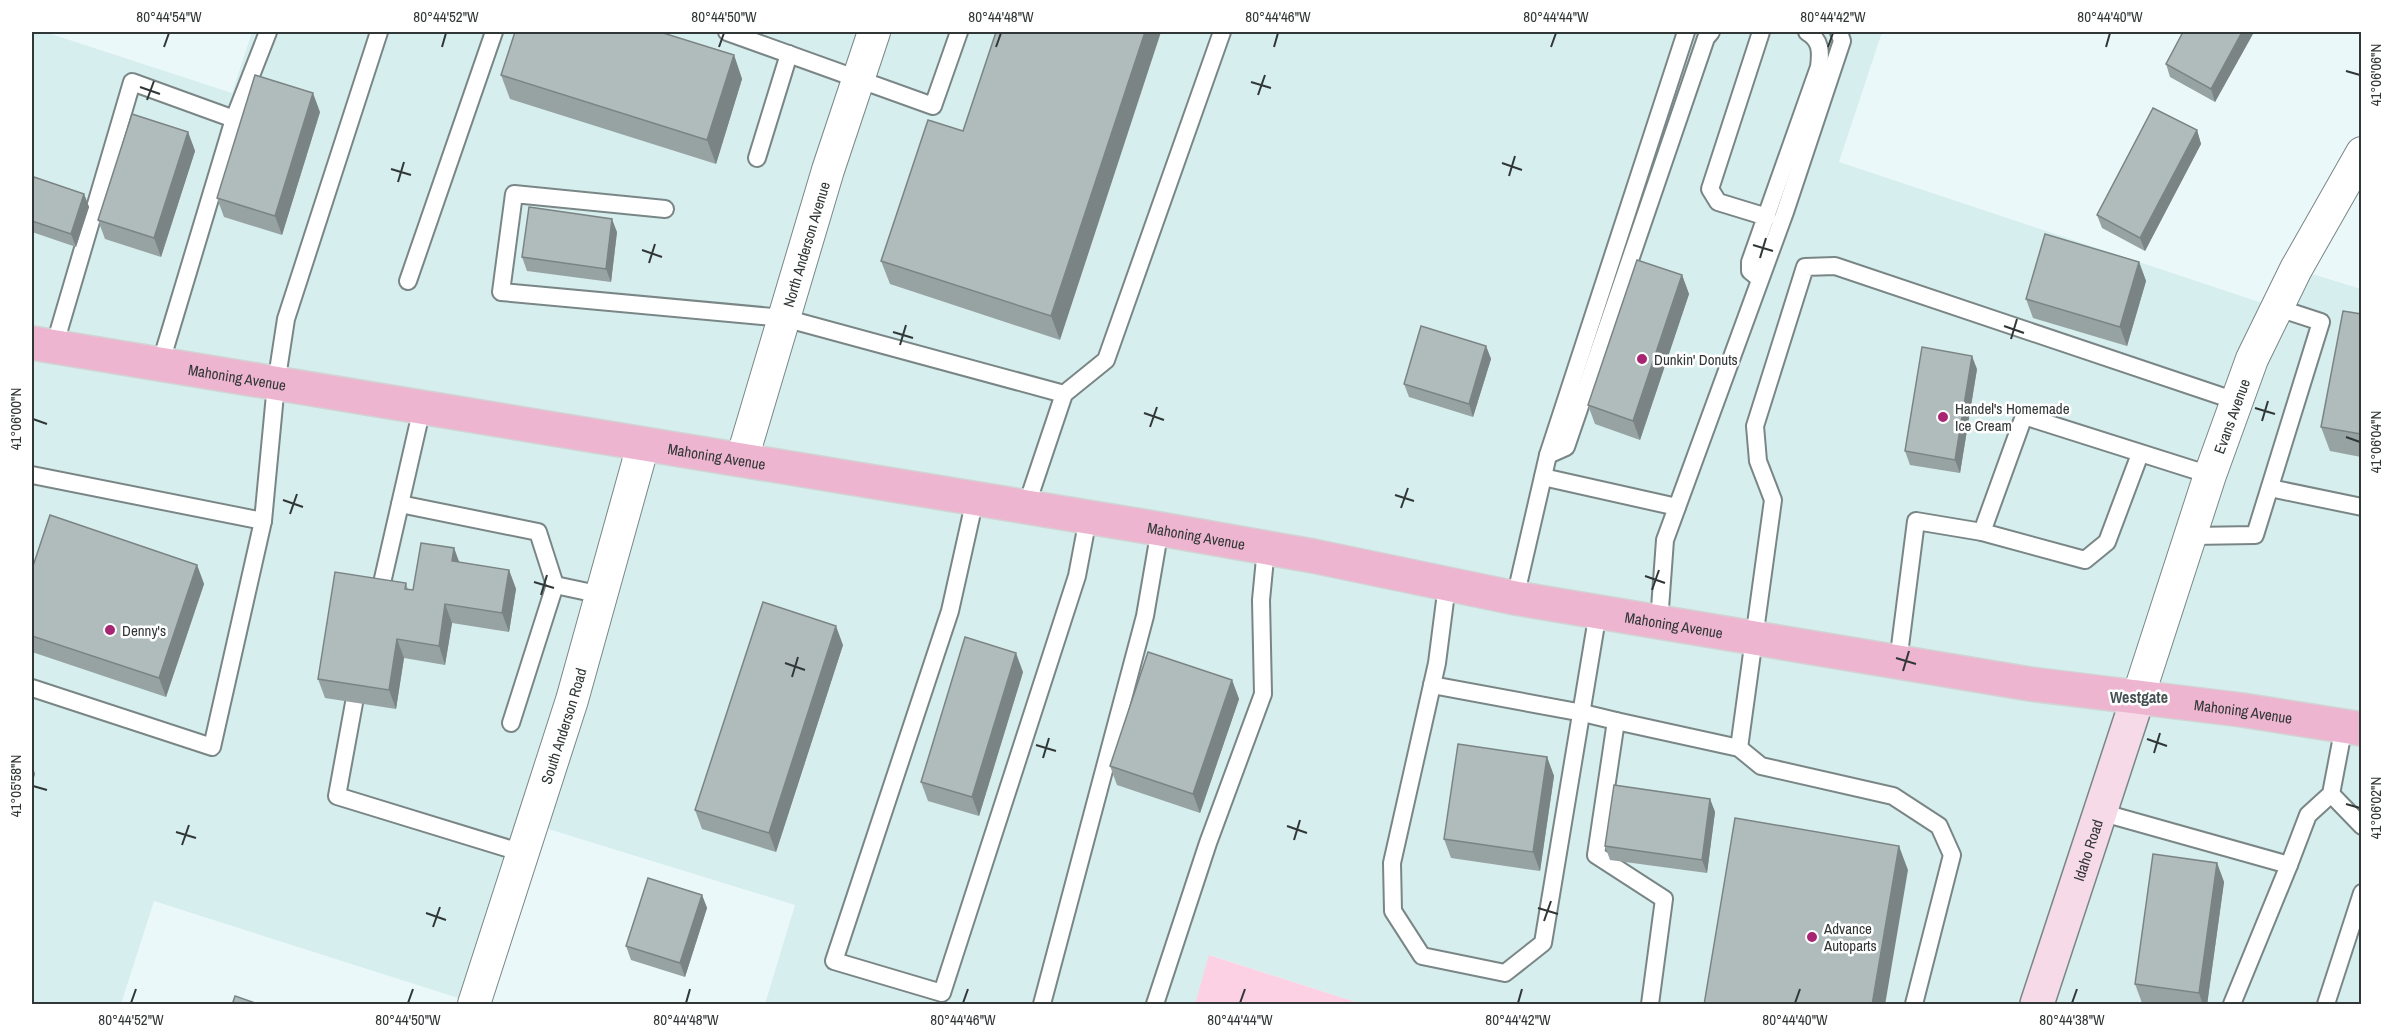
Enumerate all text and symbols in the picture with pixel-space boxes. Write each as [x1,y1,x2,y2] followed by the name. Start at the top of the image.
[136,6,202,27] text: 80°44'54"W
[413,6,479,27] text: 80°44'52"W
[691,6,757,27] text: 80°44'50"W
[968,6,1034,27] text: 80°44'48"W
[1245,6,1311,27] text: 80°44'46"W
[1523,6,1589,27] text: 80°44'44"W
[1800,6,1866,27] text: 80°44'42"W
[2077,6,2143,27] text: 80°44'40"W
[2365,44,2386,106] text: 41°06'06"N
[777,179,835,310] street label: North Anderson Avenue
[1654,349,1738,370] place label: Dunkin' Donuts
[1635,352,1649,366] marker: Dunkin' Donuts
[187,358,288,395] street label: Mahoning Avenue
[2208,375,2255,457] street label: Evans Avenue
[5,388,26,450] text: 41°06'00"N
[1955,398,2070,436] place label: Handel's Homemade Ice Cream
[1936,410,1950,424] marker: Handel's Homemade Ice Cream
[2365,411,2386,473] text: 41°06'04"N
[666,437,767,474] street label: Mahoning Avenue
[1146,517,1247,554] street label: Mahoning Avenue
[1623,606,1725,643] street label: Mahoning Avenue
[122,620,166,641] place label: Denny's
[103,623,117,637] marker: Denny's
[535,666,591,787] street label: South Anderson Road
[2110,686,2168,708] district label: Westgate
[2193,694,2294,728] street label: Mahoning Avenue
[5,755,26,817] text: 41°05'58"N
[2365,777,2386,839] text: 41°06'02"N
[2068,817,2108,884] street label: Idaho Road
[1823,918,1877,956] place label: Advance Autoparts
[1805,930,1819,944] marker: Advance Autoparts
[98,1009,164,1030] text: 80°44'52"W
[375,1009,441,1030] text: 80°44'50"W
[653,1009,719,1030] text: 80°44'48"W
[930,1009,996,1030] text: 80°44'46"W
[1207,1009,1273,1030] text: 80°44'44"W
[1485,1009,1551,1030] text: 80°44'42"W
[1762,1009,1828,1030] text: 80°44'40"W
[2039,1009,2105,1030] text: 80°44'38"W

